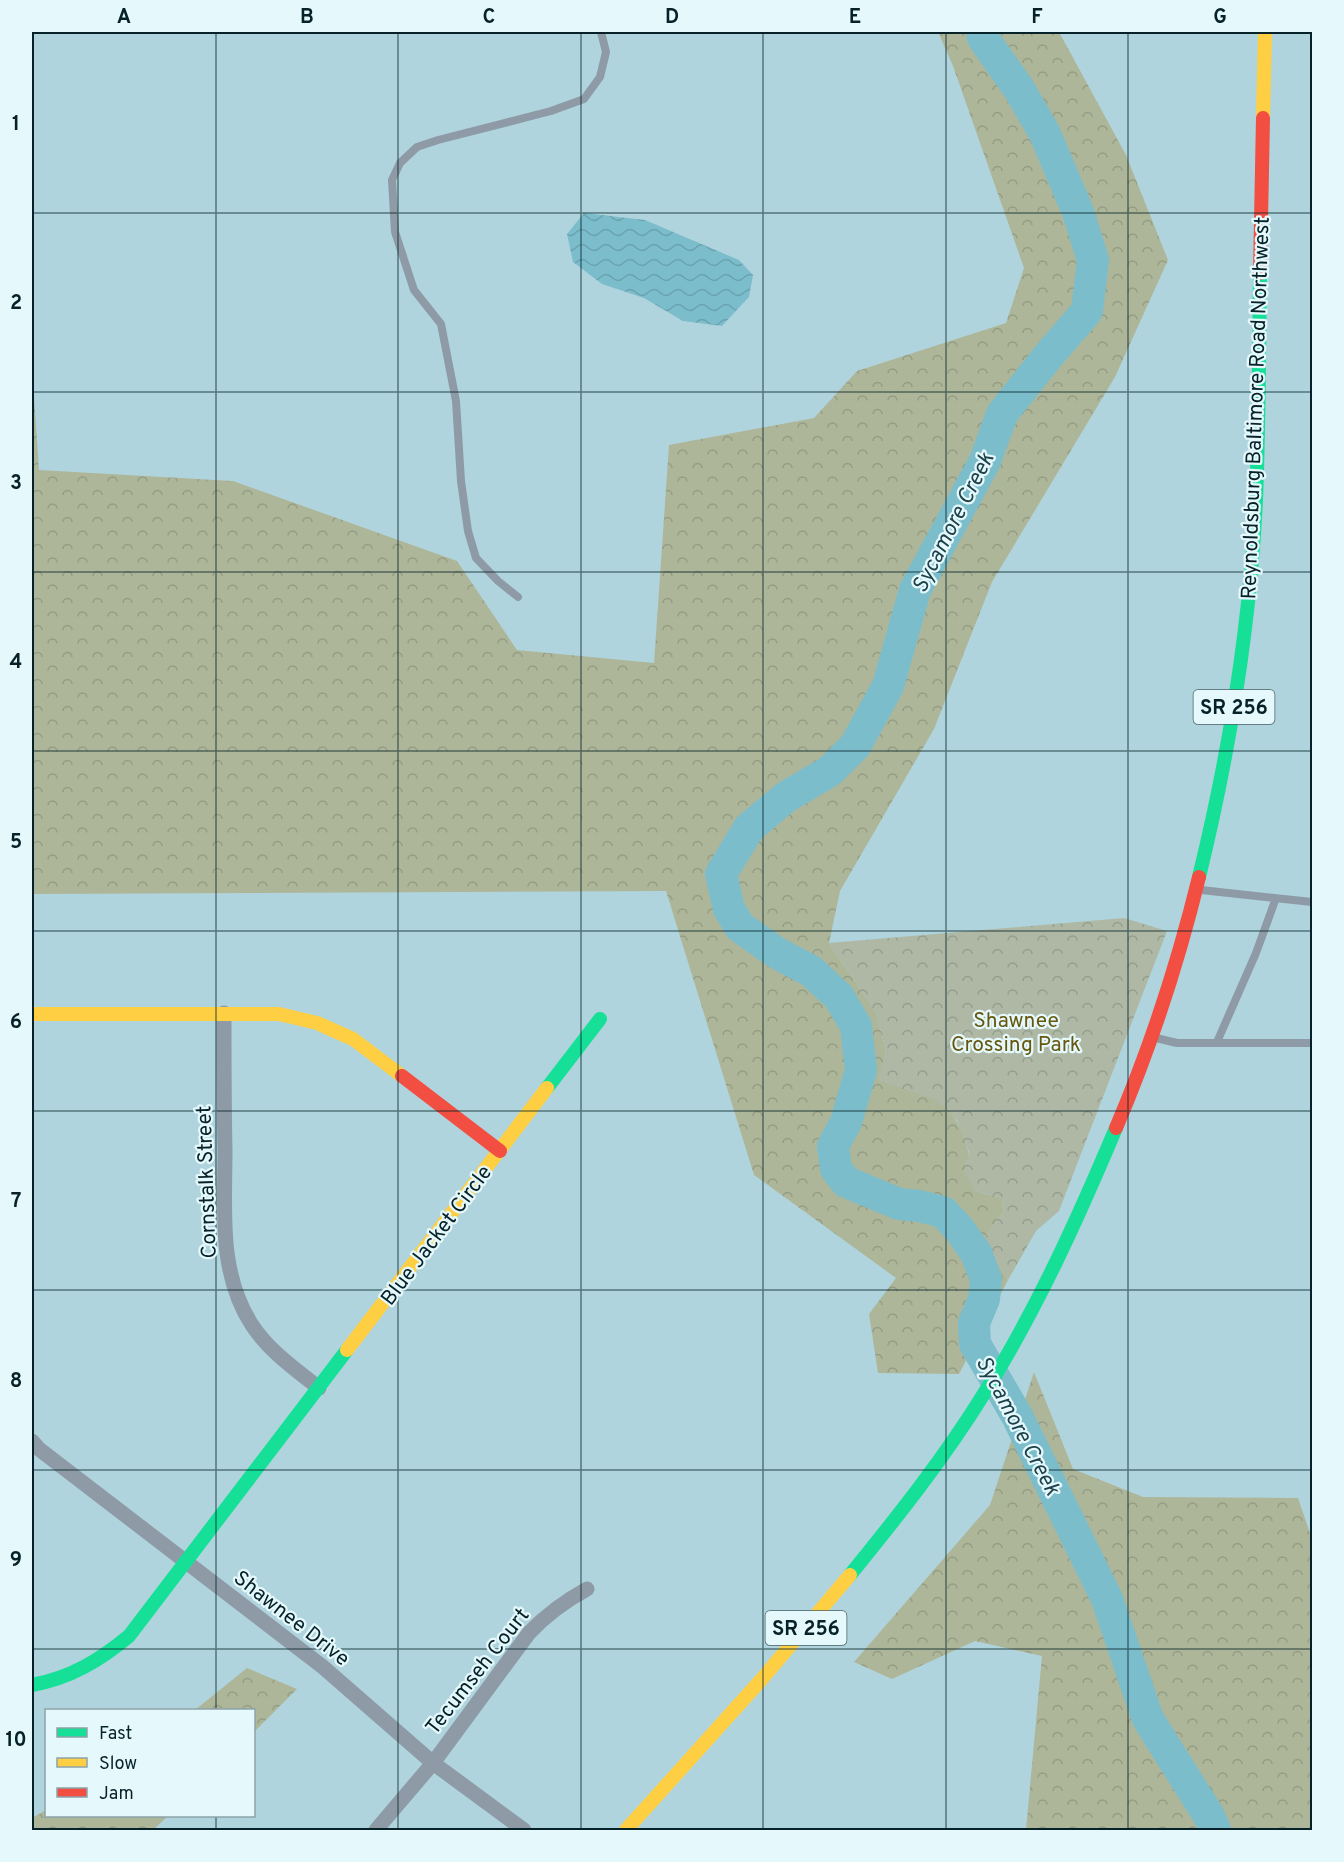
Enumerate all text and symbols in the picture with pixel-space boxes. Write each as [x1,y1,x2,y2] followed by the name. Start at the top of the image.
[117,5,131,31] text: A
[300,5,314,31] text: B
[483,5,495,31] text: C
[665,5,679,31] text: D
[849,5,861,31] text: E
[1031,5,1043,31] text: F
[1213,5,1227,31] text: G
[12,112,20,138] text: 1
[1236,216,1277,600] street label: Reynoldsburg Baltimore Road Northwest
[10,291,22,317] text: 2
[907,448,1002,598] water label: Sycamore Creek
[10,471,22,497] text: 3
[10,650,22,676] text: 4
[1194,690,1274,724] road number: SR 256
[10,830,22,856] text: 5
[951,1008,1081,1059] park label: Shawnee Crossing Park
[10,1010,22,1036] text: 6
[191,1105,224,1259] street label: Cornstalk Street
[376,1160,499,1311] street label: Blue Jacket Circle
[11,1189,21,1215] text: 7
[969,1352,1065,1501] water label: Sycamore Creek
[10,1369,22,1395] text: 8
[10,1548,22,1574] text: 9
[228,1565,355,1673] street label: Shawnee Drive
[420,1603,536,1741] street label: Tecumseh Court
[766,1611,846,1645] road number: SR 256
[45,1709,255,1817] legend
[99,1723,132,1746] text: Fast
[5,1728,27,1754] text: 10
[99,1753,137,1776] text: Slow
[99,1783,134,1806] text: Jam

